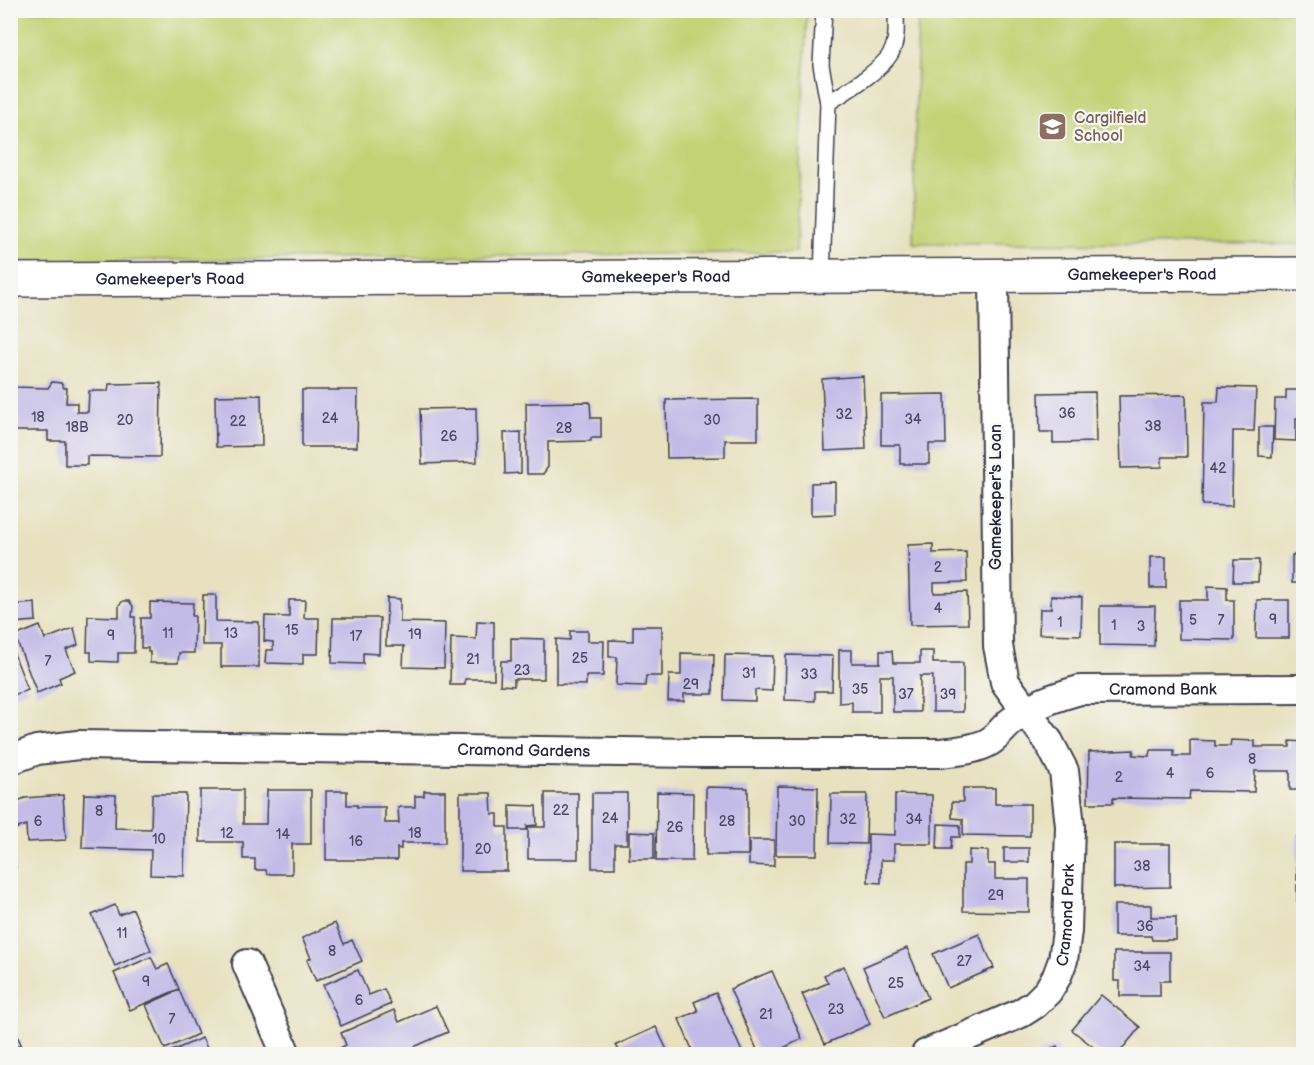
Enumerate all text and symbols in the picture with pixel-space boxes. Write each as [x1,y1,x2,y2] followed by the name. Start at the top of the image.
[1074,109,1146,146] place label: Cargilfield School
[1037,111,1069,143] school or university icon: Cargilfield School
[1067,265,1216,285] street label: Gamekeeper's Road
[581,267,730,287] street label: Gamekeeper's Road
[95,269,245,289] street label: Gamekeeper's Road
[1058,405,1076,422] house number: 36
[836,406,853,423] house number: 32
[31,409,45,426] house number: 18
[322,410,339,427] house number: 24
[904,411,922,428] house number: 34
[117,412,133,429] house number: 20
[704,412,720,429] house number: 30
[230,413,247,430] house number: 22
[1145,418,1161,435] house number: 38
[65,419,89,436] house number: 18B
[556,420,572,437] house number: 28
[987,424,1006,570] street label: Gamekeeper's Loan
[441,428,458,445] house number: 26
[1210,460,1227,477] house number: 42
[934,559,943,576] house number: 2
[934,600,943,617] house number: 4
[1269,611,1277,628] house number: 9
[1189,612,1197,629] house number: 5
[1218,612,1225,629] house number: 7
[1057,614,1063,631] house number: 1
[1111,617,1117,634] house number: 1
[1137,618,1145,635] house number: 3
[285,622,299,639] house number: 15
[163,625,173,642] house number: 11
[224,625,238,642] house number: 13
[408,626,422,643] house number: 19
[107,627,115,644] house number: 9
[350,628,362,645] house number: 17
[572,650,588,667] house number: 25
[466,651,480,668] house number: 21
[45,653,52,670] house number: 7
[514,662,530,679] house number: 23
[742,665,756,682] house number: 31
[800,666,818,683] house number: 33
[683,676,699,693] house number: 29
[1109,680,1217,699] street label: Cramond Bank
[852,681,868,698] house number: 35
[898,686,914,703] house number: 37
[940,686,956,703] house number: 39
[457,740,591,761] street label: Cramond Gardens
[1248,751,1256,768] house number: 8
[1166,765,1175,782] house number: 4
[1206,765,1215,782] house number: 6
[1115,769,1124,786] house number: 2
[553,802,570,819] house number: 22
[95,803,103,820] house number: 8
[602,810,619,827] house number: 24
[840,811,857,828] house number: 32
[905,811,923,828] house number: 34
[34,813,43,830] house number: 6
[719,813,735,830] house number: 28
[789,813,805,830] house number: 30
[667,819,684,836] house number: 26
[220,825,235,842] house number: 12
[408,825,422,842] house number: 18
[276,826,290,843] house number: 14
[152,831,166,848] house number: 10
[349,833,363,850] house number: 16
[475,841,491,858] house number: 20
[1134,858,1150,875] house number: 38
[1052,864,1078,969] street label: Cramond Park
[988,887,1004,904] house number: 29
[1136,918,1154,935] house number: 36
[117,925,127,942] house number: 11
[328,943,336,960] house number: 8
[956,953,972,970] house number: 27
[1133,958,1151,975] house number: 34
[142,973,150,990] house number: 9
[888,975,904,992] house number: 25
[355,992,364,1009] house number: 6
[828,1001,844,1018] house number: 23
[759,1006,773,1023] house number: 21
[169,1011,176,1028] house number: 7

